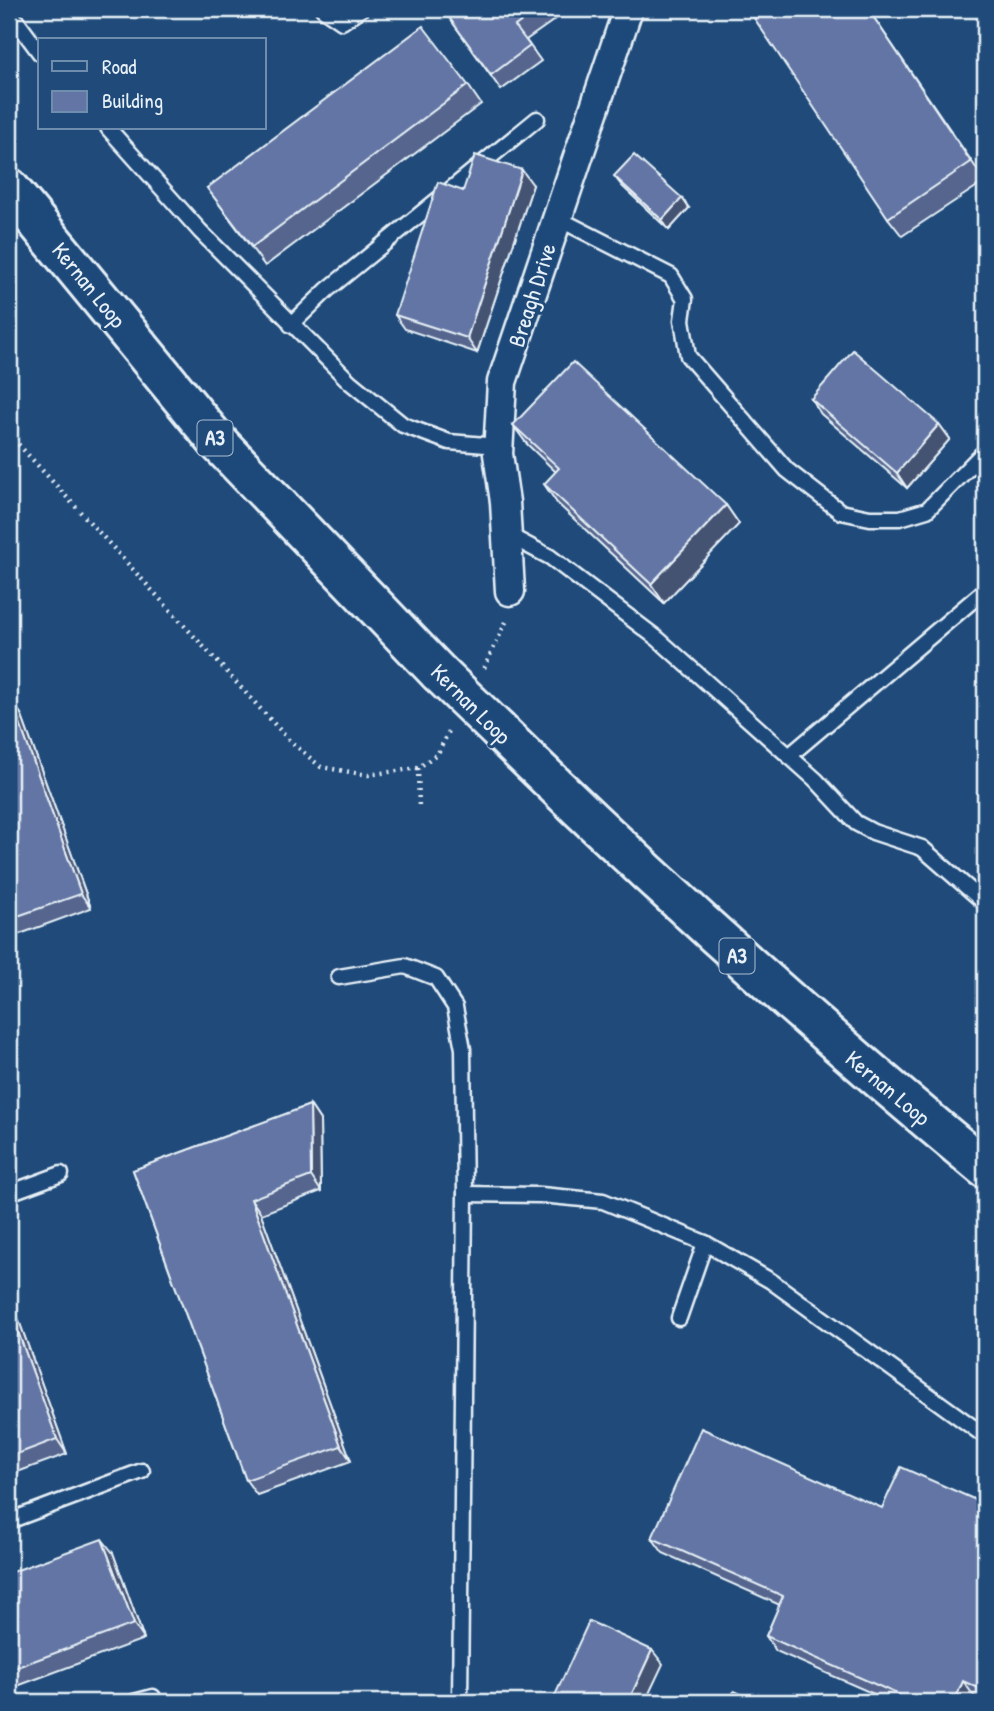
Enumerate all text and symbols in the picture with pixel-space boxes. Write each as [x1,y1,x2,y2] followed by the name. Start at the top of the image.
[38,38,266,130] legend
[102,52,136,81] text: Road
[102,86,163,115] text: Building
[45,235,134,334] street label: Kernan Loop
[500,239,563,351] street label: Breagh Drive
[198,420,232,456] road number: A3
[424,657,519,751] street label: Kernan Loop
[720,939,754,974] road number: A3
[839,1043,937,1132] street label: Kernan Loop

